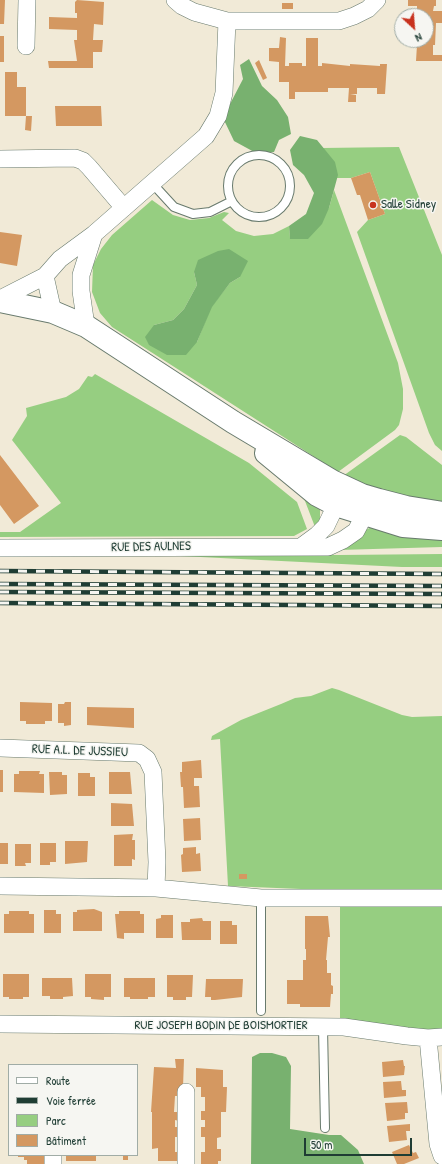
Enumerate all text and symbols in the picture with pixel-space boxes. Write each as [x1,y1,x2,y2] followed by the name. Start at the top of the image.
[394,8,434,48] north arrow
[413,30,425,45] text: N
[381,197,436,213] place label: Salle Sidney
[368,200,378,210] marker: Salle Sidney
[111,539,191,555] street label: RUE DES AULNES
[32,742,128,760] street label: RUE A.L. DE JUSSIEU
[134,1018,308,1034] street label: RUE JOSEPH BODIN DE BOISMORTIER
[8,1064,138,1156] legend
[46,1072,70,1089] text: Route
[46,1092,96,1109] text: Voie ferrée
[46,1112,66,1129] text: Parc
[306,1130,414,1156] scale bar
[46,1132,86,1149] text: Bâtiment
[311,1136,332,1153] text: 50 m

